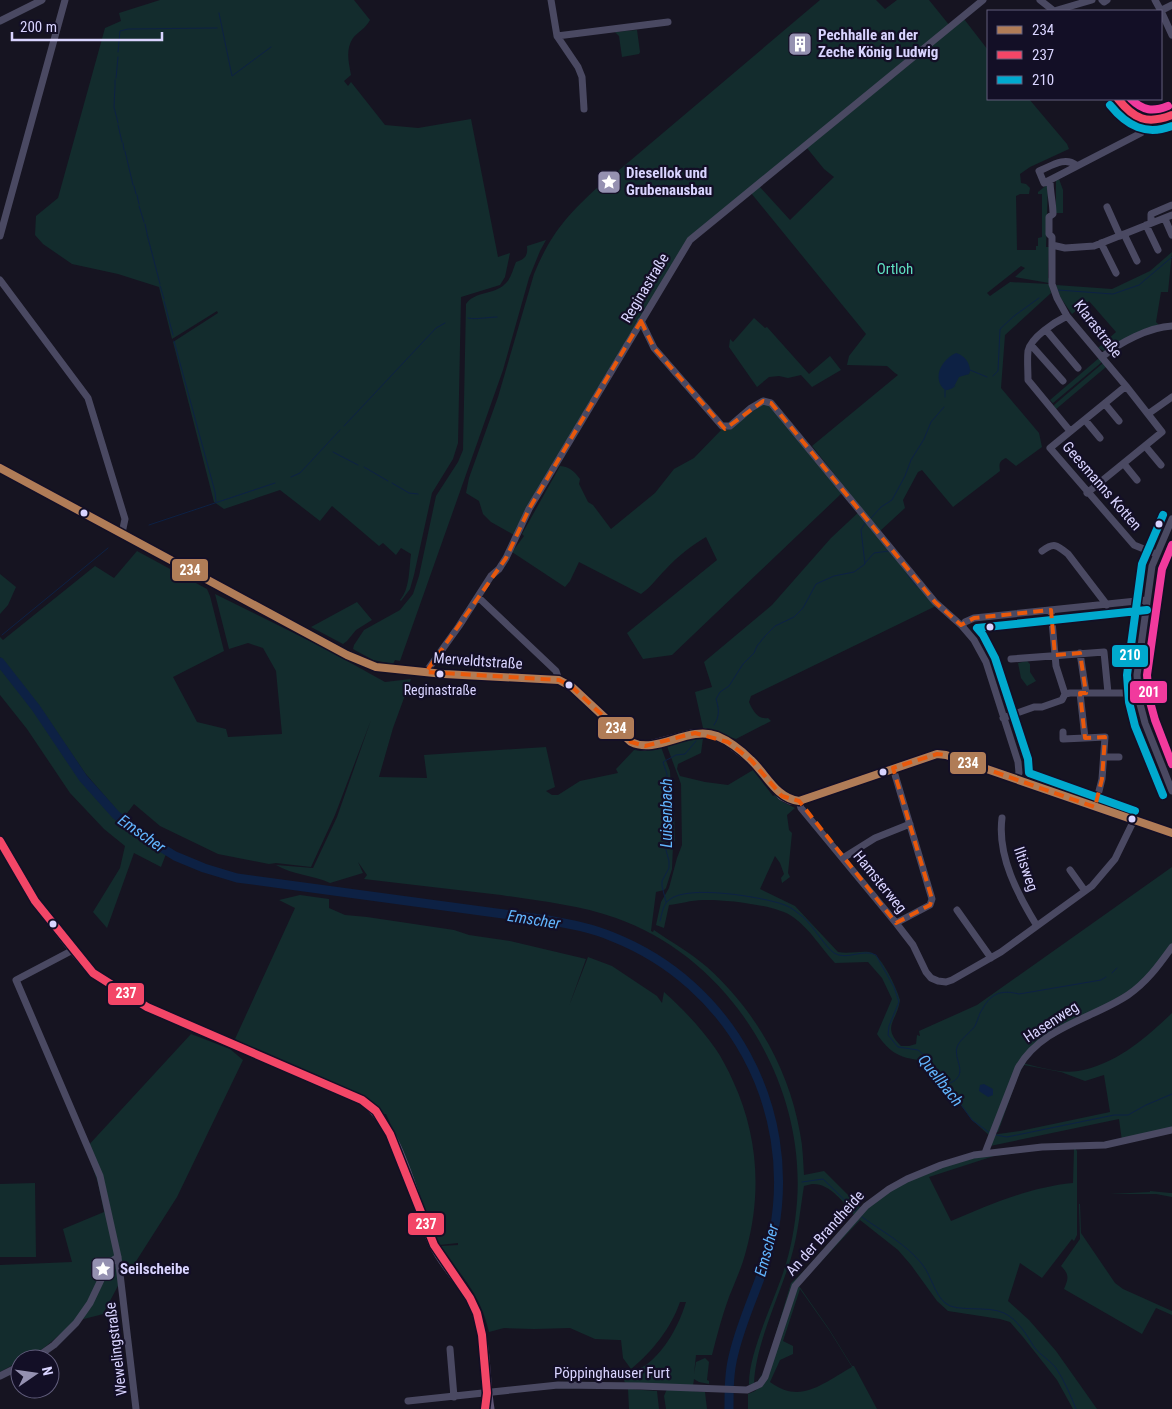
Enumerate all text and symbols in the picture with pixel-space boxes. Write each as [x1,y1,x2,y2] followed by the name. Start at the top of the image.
[12,10,162,42] scale bar
[987,10,1162,100] legend
[20,18,57,36] text: 200 m
[1032,21,1054,39] text: 234
[818,26,938,61] place label: Pechhalle an der Zeche König Ludwig
[787,31,813,57] building icon: Pechhalle an der Zeche König Ludwig
[1032,46,1054,64] text: 237
[1032,71,1054,89] text: 210
[626,164,712,199] place label: Diesellok und Grubenausbau
[596,169,622,195] place icon: Diesellok und Grubenausbau
[617,250,673,326] street label: Reginastraße
[877,260,913,278] park label: Ortloh
[1070,297,1126,361] street label: Klarastraße
[1059,438,1145,534] street label: Geesmanns Kotten
[79,508,89,518] unlabelled marker
[1154,519,1164,529] unlabelled marker
[171,558,209,582] line badge: 234
[179,562,201,578] text: 234
[985,622,995,632] unlabelled marker
[1111,644,1149,668] line badge: 210
[1119,647,1141,663] text: 210
[433,649,523,673] street label: Merveldtstraße
[435,669,445,679] marker: Reginastraße
[564,680,574,690] unlabelled marker
[1129,680,1168,704] line badge: 201
[404,682,477,698] place label: Reginastraße
[1138,684,1160,700] text: 201
[597,716,635,740] line badge: 234
[605,720,627,736] text: 234
[949,751,987,775] line badge: 234
[957,755,979,771] text: 234
[878,767,888,777] unlabelled marker
[657,778,676,848] water label: Luisenbach
[114,810,170,857] water label: Emscher
[1127,814,1137,824] unlabelled marker
[1010,844,1042,894] street label: Iltisweg
[849,847,911,917] street label: Hamsterweg
[506,906,563,933] water label: Emscher
[48,919,58,929] unlabelled marker
[107,982,145,1006] line badge: 237
[115,985,137,1001] text: 237
[1020,998,1082,1046] street label: Hasenweg
[914,1051,967,1110] water label: Quellbach
[782,1187,868,1279] street label: An der Brandheide
[407,1212,445,1236] line badge: 237
[415,1216,437,1232] text: 237
[750,1221,783,1278] water label: Emscher
[90,1256,116,1282] place icon: Seilscheibe
[120,1260,190,1278] place label: Seilscheibe
[101,1301,131,1397] street label: Wewelingstraße
[10,1349,60,1399] north arrow
[554,1364,670,1382] street label: Pöppinghauser Furt
[39,1365,56,1377] text: N

